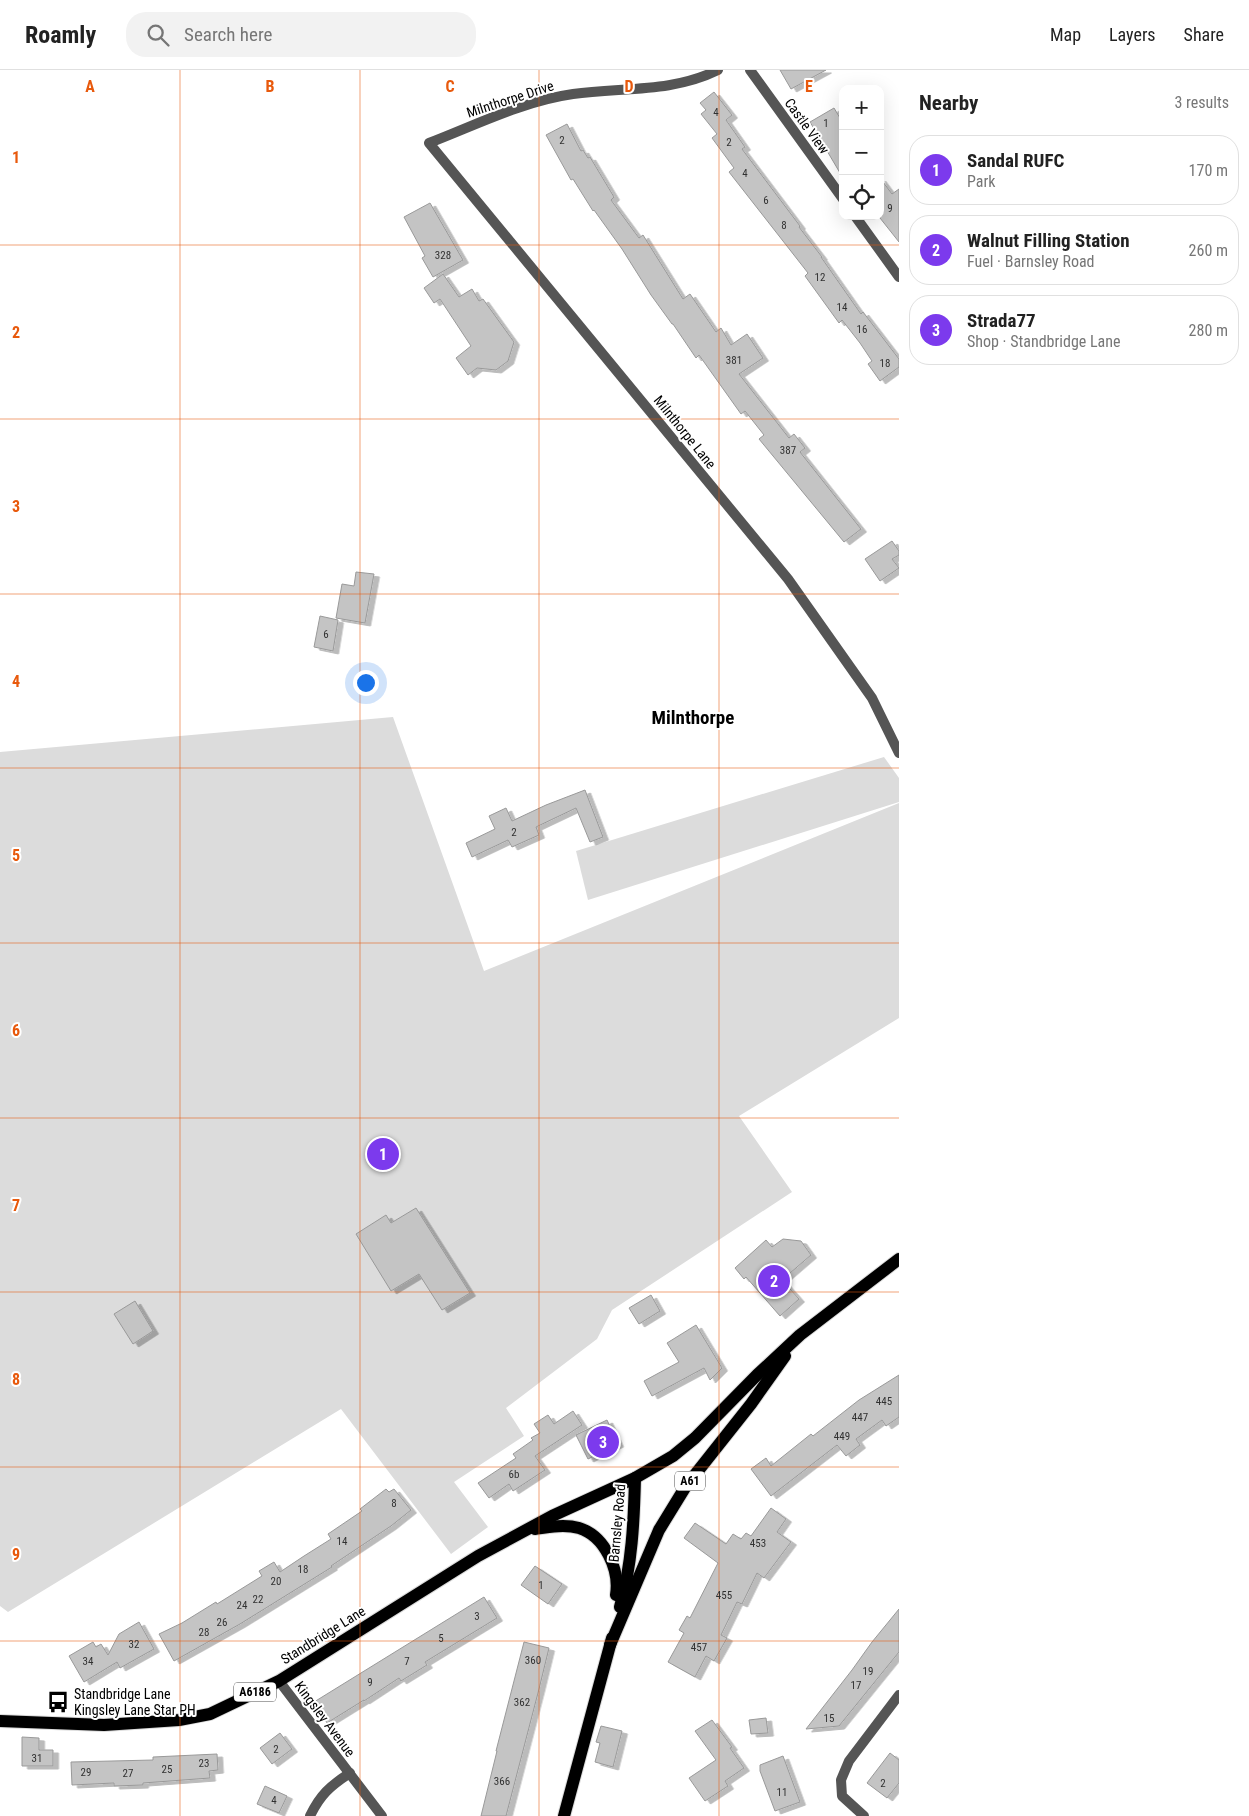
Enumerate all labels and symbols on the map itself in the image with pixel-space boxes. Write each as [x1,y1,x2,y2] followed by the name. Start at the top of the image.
[85,77,95,96] text: A
[266,77,275,96] text: B
[445,77,455,96] text: C
[464,77,556,121] street label: Milnthorpe Drive
[624,77,634,96] text: D
[805,77,813,96] text: E
[781,95,833,157] street label: Castle View
[713,106,719,119] house number: 4
[823,117,829,130] house number: 1
[559,134,565,147] house number: 2
[726,136,732,149] house number: 2
[12,148,20,167] text: 1
[742,167,748,180] house number: 4
[763,194,769,207] house number: 6
[887,202,893,215] house number: 9
[781,219,787,232] house number: 8
[435,249,451,262] house number: 328
[815,271,825,284] house number: 12
[837,301,848,314] house number: 14
[12,323,20,342] text: 2
[857,323,867,336] house number: 16
[726,354,742,367] house number: 381
[880,357,890,370] house number: 18
[651,392,720,472] street label: Milnthorpe Lane
[780,444,796,457] house number: 387
[12,497,20,516] text: 3
[323,628,329,641] house number: 6
[353,670,379,696] your location
[12,672,20,691] text: 4
[652,706,734,729] district label: Milnthorpe
[511,826,517,839] house number: 2
[12,846,20,865] text: 5
[12,1021,20,1040] text: 6
[367,1135,399,1173] pin: 1
[12,1196,20,1215] text: 7
[758,1262,790,1300] pin: 2
[12,1370,20,1389] text: 8
[876,1395,892,1408] house number: 445
[852,1411,868,1424] house number: 447
[587,1423,619,1461] pin: 3
[834,1430,850,1443] house number: 449
[509,1468,519,1481] house number: 6b
[675,1472,705,1490] road number: A61
[606,1483,628,1563] street label: Barnsley Road
[391,1497,397,1510] house number: 8
[337,1535,348,1548] house number: 14
[750,1537,766,1550] house number: 453
[12,1545,20,1564] text: 9
[298,1563,308,1576] house number: 18
[271,1575,281,1588] house number: 20
[538,1579,544,1592] house number: 1
[716,1589,732,1602] house number: 455
[253,1593,263,1606] house number: 22
[237,1599,248,1612] house number: 24
[278,1602,369,1667] street label: Standbridge Lane
[474,1610,480,1623] house number: 3
[217,1616,227,1629] house number: 26
[199,1626,209,1639] house number: 28
[438,1632,444,1645] house number: 5
[129,1638,139,1651] house number: 32
[691,1641,707,1654] house number: 457
[525,1654,541,1667] house number: 360
[83,1655,94,1668] house number: 34
[404,1655,410,1668] house number: 7
[863,1665,873,1678] house number: 19
[367,1676,373,1689] house number: 9
[292,1678,359,1760] street label: Kingsley Avenue
[851,1679,861,1692] house number: 17
[234,1682,276,1701] road number: A6186
[74,1686,196,1718] place label: Standbridge Lane Kingsley Lane Star PH
[45,1689,71,1715] bus stop icon: Standbridge Lane Kingsley Lane Star PH
[514,1696,530,1709] house number: 362
[824,1712,834,1725] house number: 15
[273,1743,279,1756] house number: 2
[32,1752,42,1765] house number: 31
[199,1757,209,1770] house number: 23
[162,1763,172,1776] house number: 25
[81,1766,91,1779] house number: 29
[123,1767,133,1780] house number: 27
[494,1775,510,1788] house number: 366
[880,1777,886,1790] house number: 2
[777,1786,787,1799] house number: 11
[271,1794,277,1807] house number: 4

